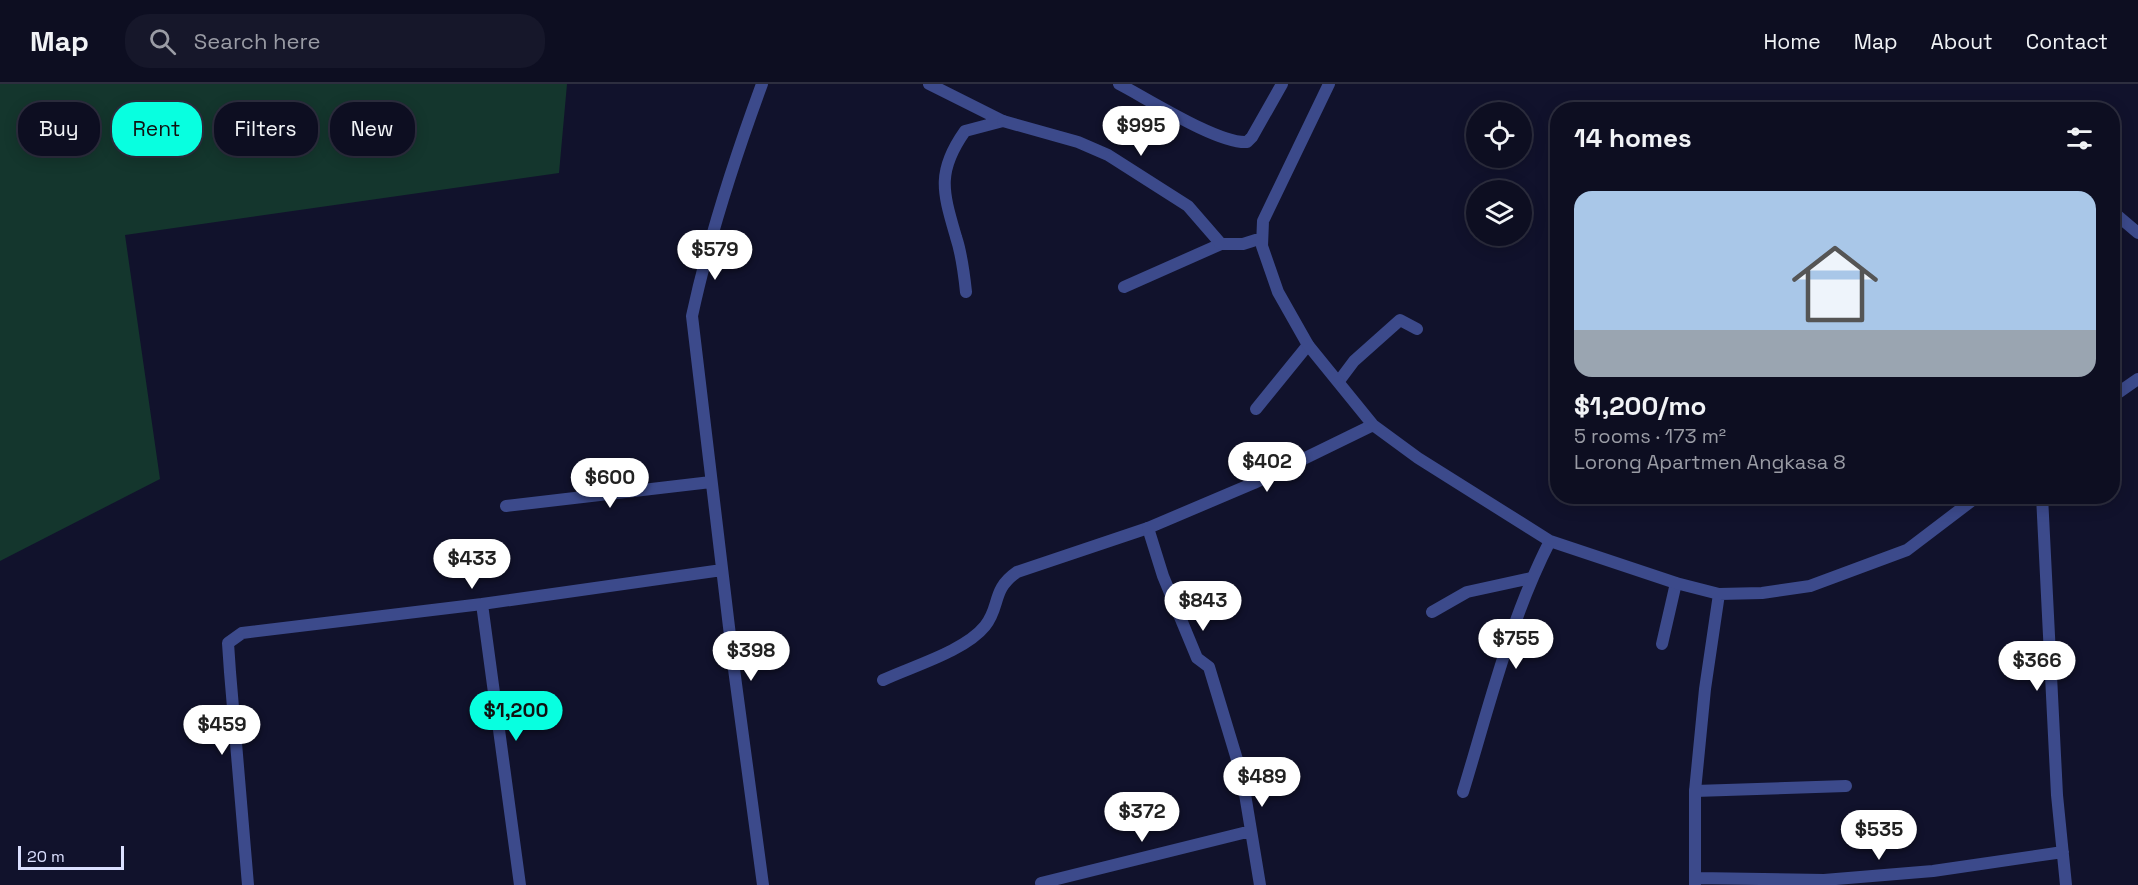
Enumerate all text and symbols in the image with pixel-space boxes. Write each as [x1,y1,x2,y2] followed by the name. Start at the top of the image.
[125,14,545,68] search box
[30,23,89,59] text: Map
[146,25,179,58] icon: search
[194,27,321,55] text: Search here
[1763,28,1821,55] text: Home
[1854,28,1898,55] text: Map
[1931,28,1993,55] text: About
[2026,28,2108,55] text: Contact
[18,102,100,156] chip: Buy
[112,102,202,156] chip: Rent
[214,102,318,156] chip: Filters
[330,102,415,156] chip: New
[1466,102,1532,246] map controls
[1466,102,1532,168] button: locate
[1105,106,1177,157] pin: $995
[1117,112,1165,138] text: $995
[1574,121,1692,155] text: 14 homes
[2063,122,2096,155] icon: filters
[1466,180,1532,246] button: layers
[679,230,751,281] pin: $579
[1781,230,1889,338] icon: home
[691,236,739,262] text: $579
[1574,389,1707,423] text: $1,200/mo
[1574,423,1726,449] text: 5 rooms · 173 m²
[1231,442,1303,493] pin: $402
[1242,448,1292,474] text: $402
[1574,449,1846,475] text: Lorong Apartmen Angkasa 8
[574,458,646,509] pin: $600
[585,464,635,490] text: $600
[436,539,508,590] pin: $433
[447,545,497,571] text: $433
[1167,581,1239,632] pin: $843
[1179,587,1228,613] text: $843
[1480,619,1552,670] pin: $755
[1492,625,1540,651] text: $755
[715,631,787,682] pin: $398
[727,637,775,663] text: $398
[2001,641,2073,692] pin: $366
[2013,647,2062,673] text: $366
[467,691,565,742] pin: $1,200
[484,697,548,723] text: $1,200
[186,705,258,756] pin: $459
[197,711,247,737] text: $459
[1226,757,1298,808] pin: $489
[1237,763,1287,789] text: $489
[1106,792,1178,843] pin: $372
[1118,798,1166,824] text: $372
[1843,810,1915,861] pin: $535
[1855,816,1903,842] text: $535
[18,843,124,870] scale bar
[27,846,65,867] text: 20 m

